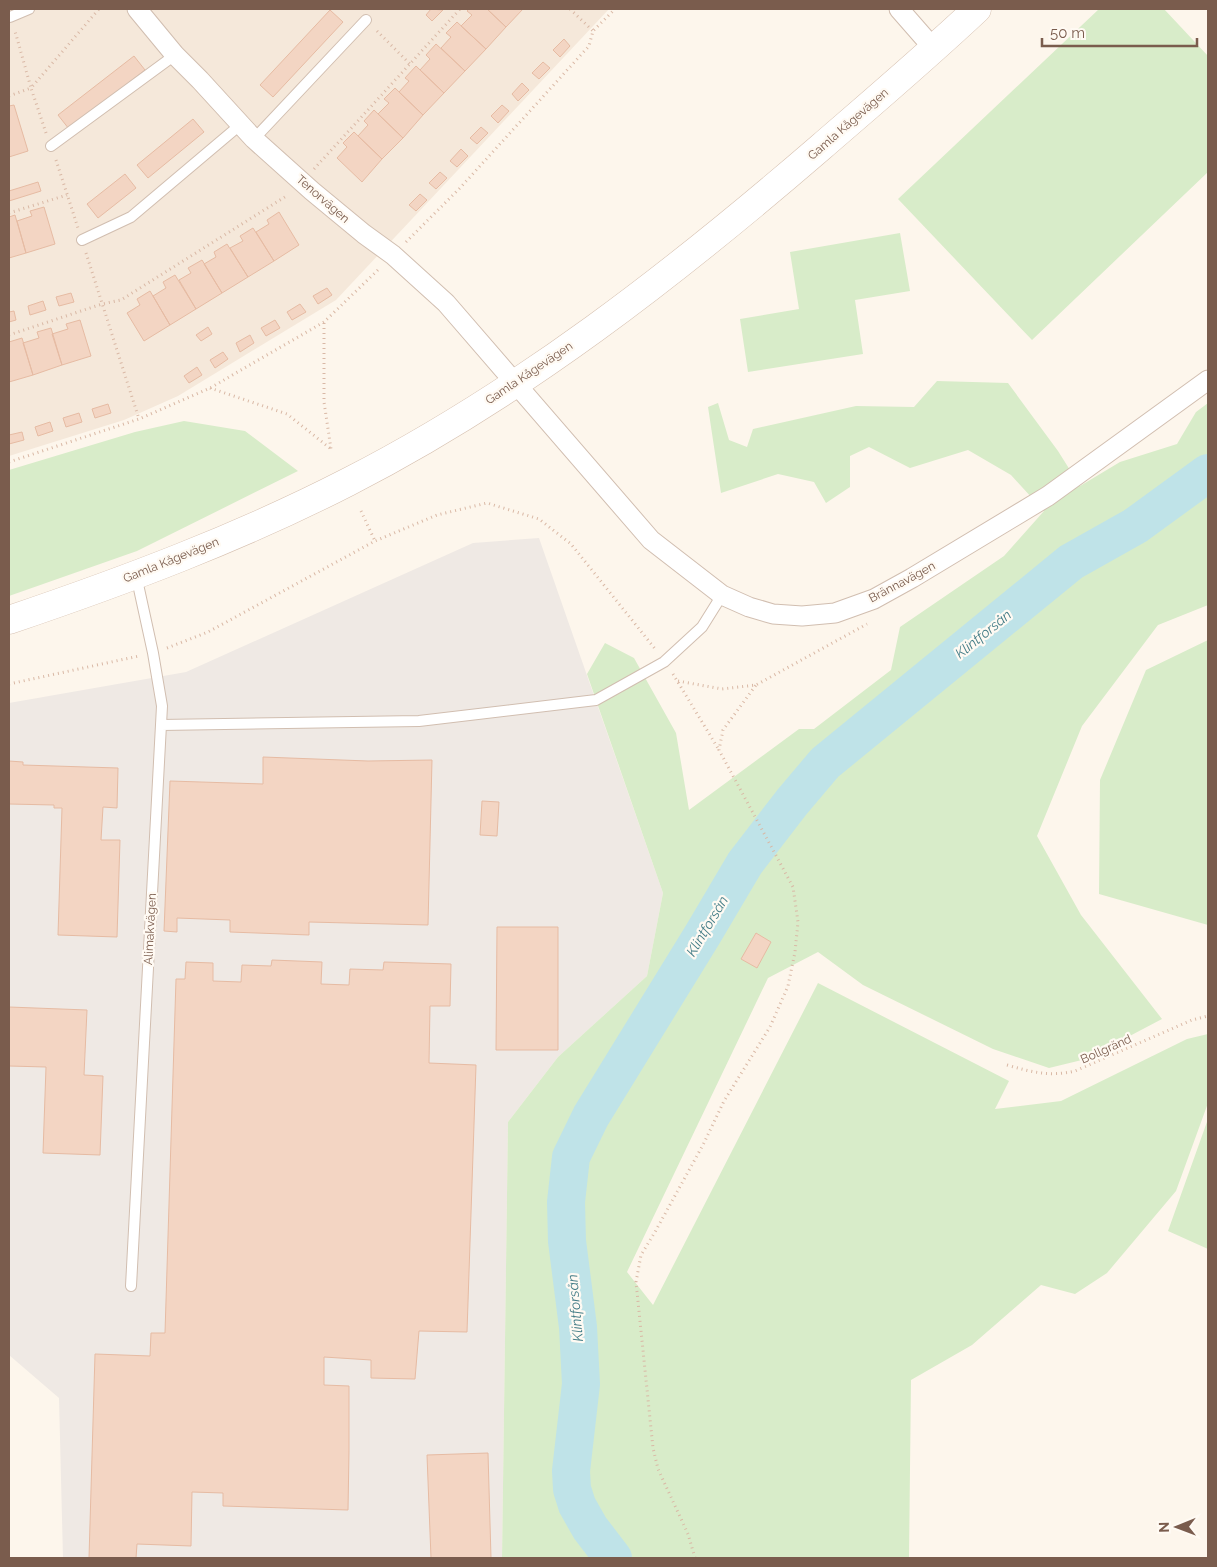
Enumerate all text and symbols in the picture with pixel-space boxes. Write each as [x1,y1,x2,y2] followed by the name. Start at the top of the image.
[1042,15,1197,47] scale bar
[1050,24,1085,42] text: 50 m
[805,85,891,163] street label: Gamla Kågevägen
[294,172,352,226] street label: Tenorvägen
[483,339,575,407] street label: Gamla Kågevägen
[121,534,221,586] street label: Gamla Kågevägen
[866,559,938,605] street label: Brännavägen
[952,606,1014,661] water label: Klintforsån
[141,893,159,965] street label: Alimakvägen
[683,893,731,959] water label: Klintforsån
[1078,1032,1134,1066] street label: Bollgränd
[564,1274,586,1342] water label: Klintforsån
[1152,1502,1202,1552] north arrow
[1156,1522,1172,1533] text: N

